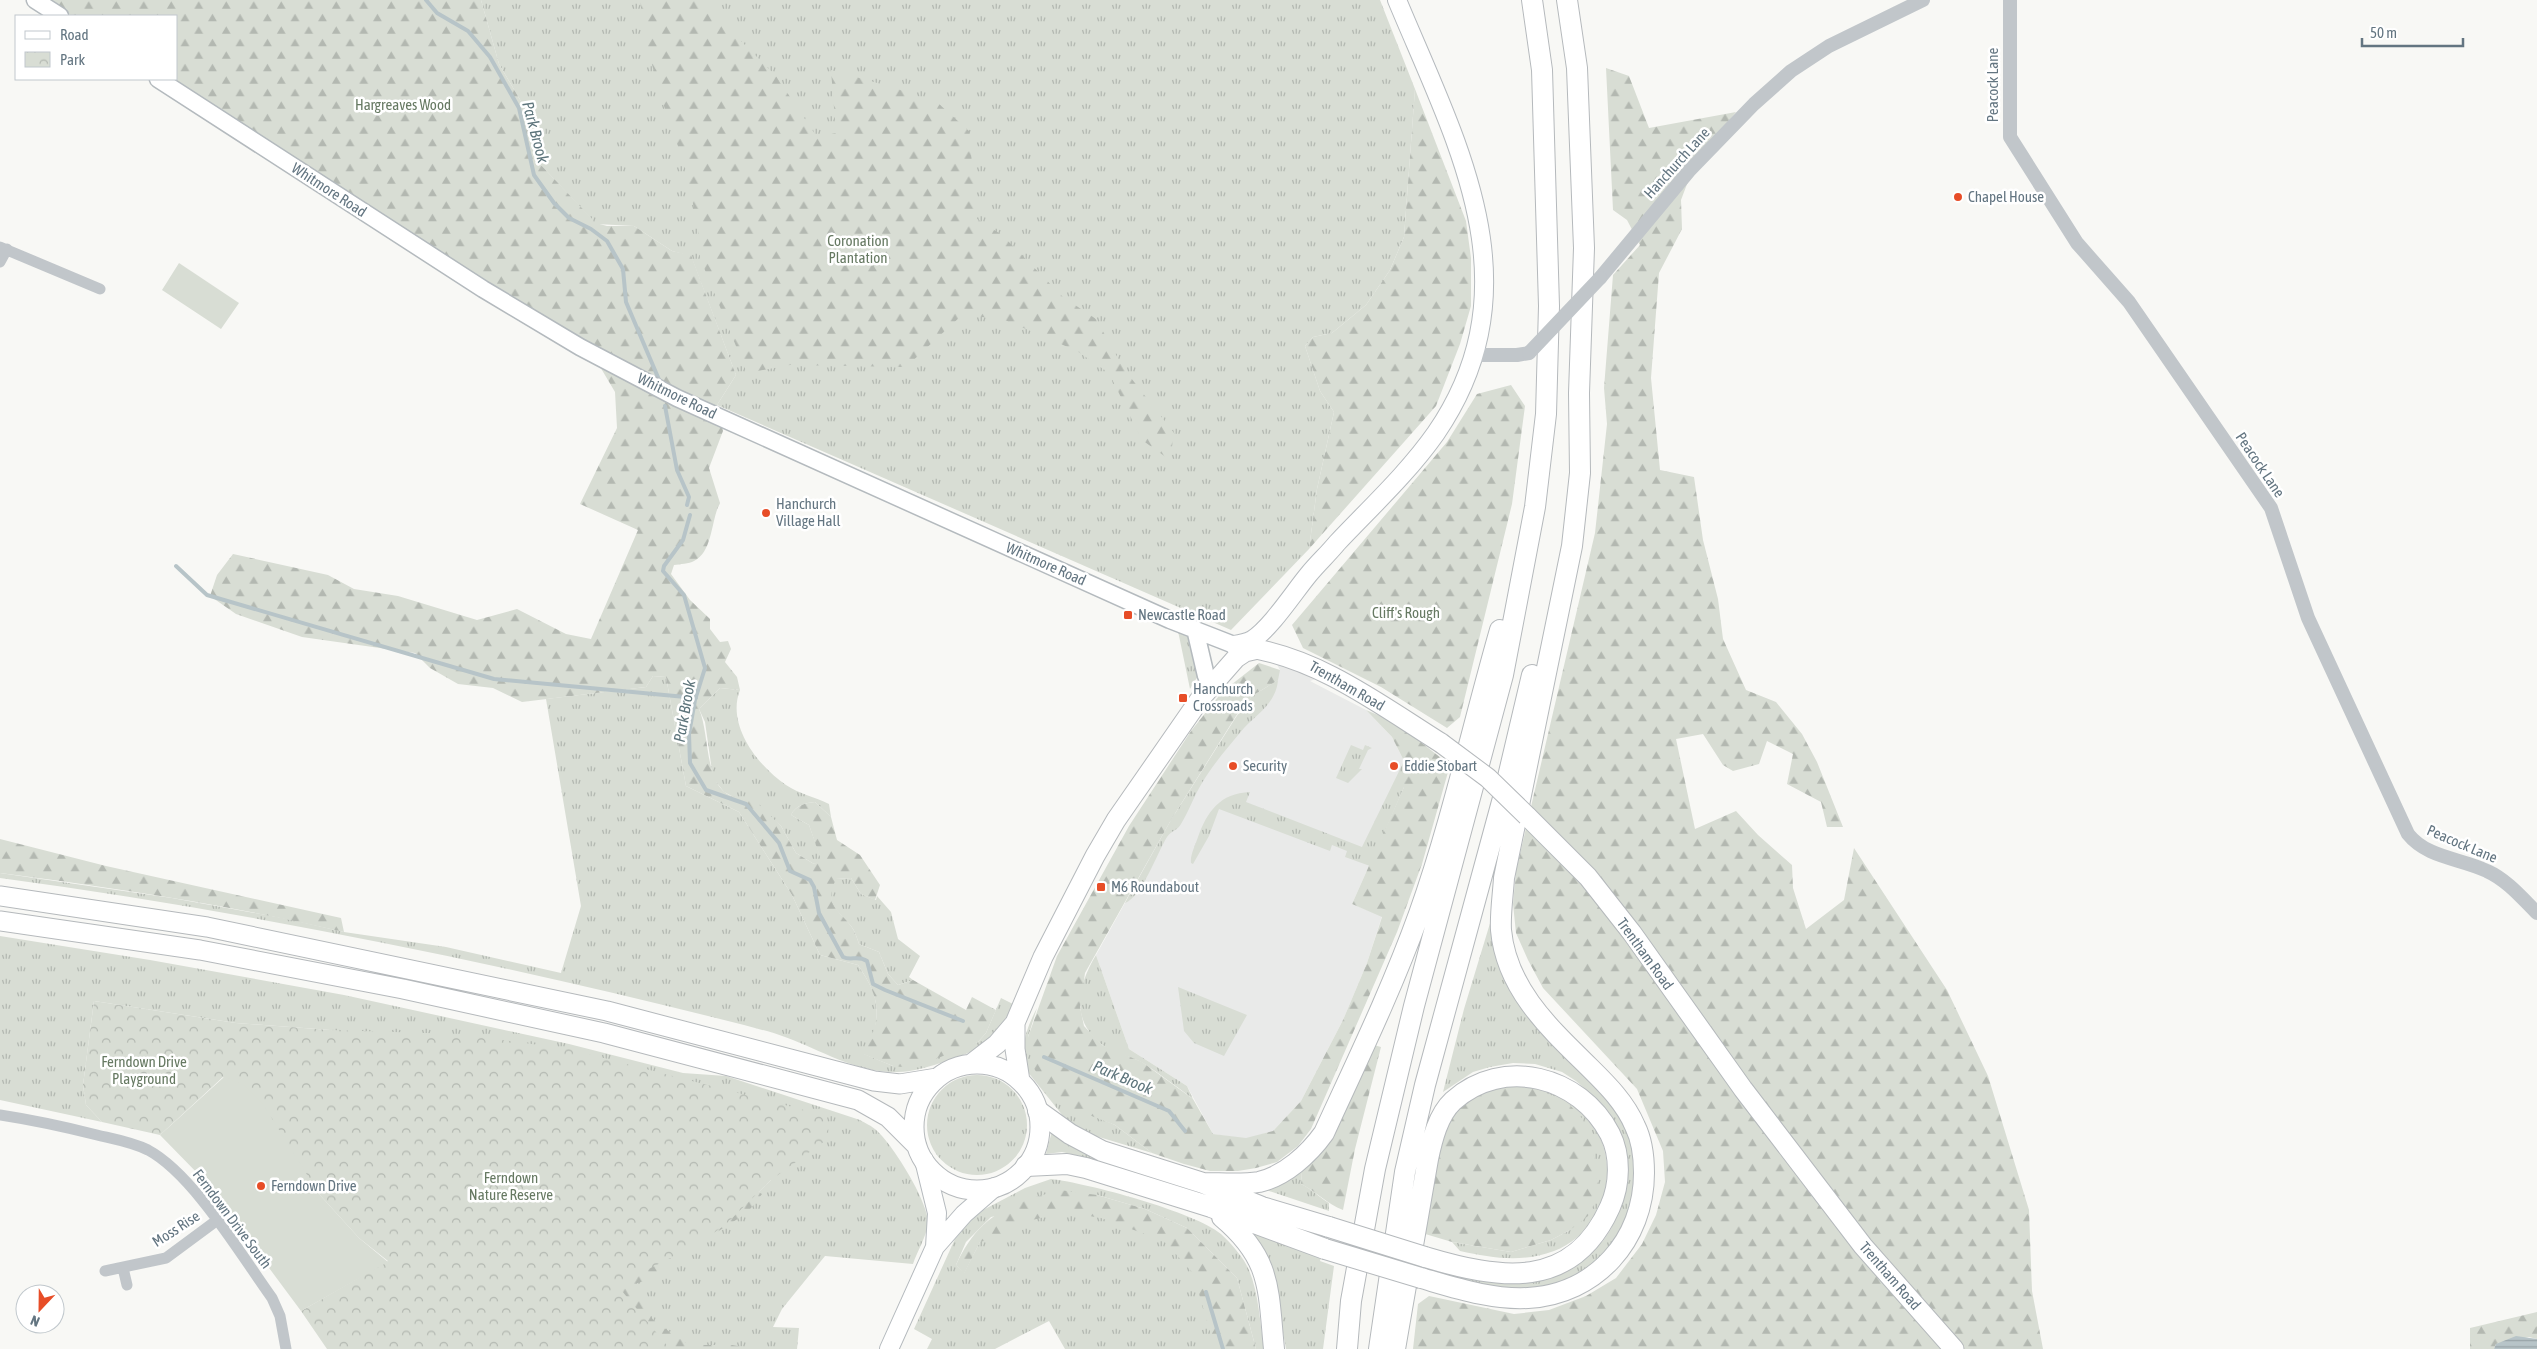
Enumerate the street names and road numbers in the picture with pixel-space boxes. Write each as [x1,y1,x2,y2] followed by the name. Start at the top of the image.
[1984,47,2001,122] street label: Peacock Lane
[1640,124,1713,202] street label: Hanchurch Lane
[289,159,370,220] street label: Whitmore Road
[635,369,719,422] street label: Whitmore Road
[2232,429,2288,501] street label: Peacock Lane
[1004,538,1089,589] street label: Whitmore Road
[1307,657,1388,714] street label: Trentham Road
[2425,821,2500,866] street label: Peacock Lane
[1614,915,1677,993] street label: Trentham Road
[190,1166,275,1272] street label: Ferndown Drive South
[149,1207,203,1250] street label: Moss Rise
[1856,1238,1924,1313] street label: Trentham Road

